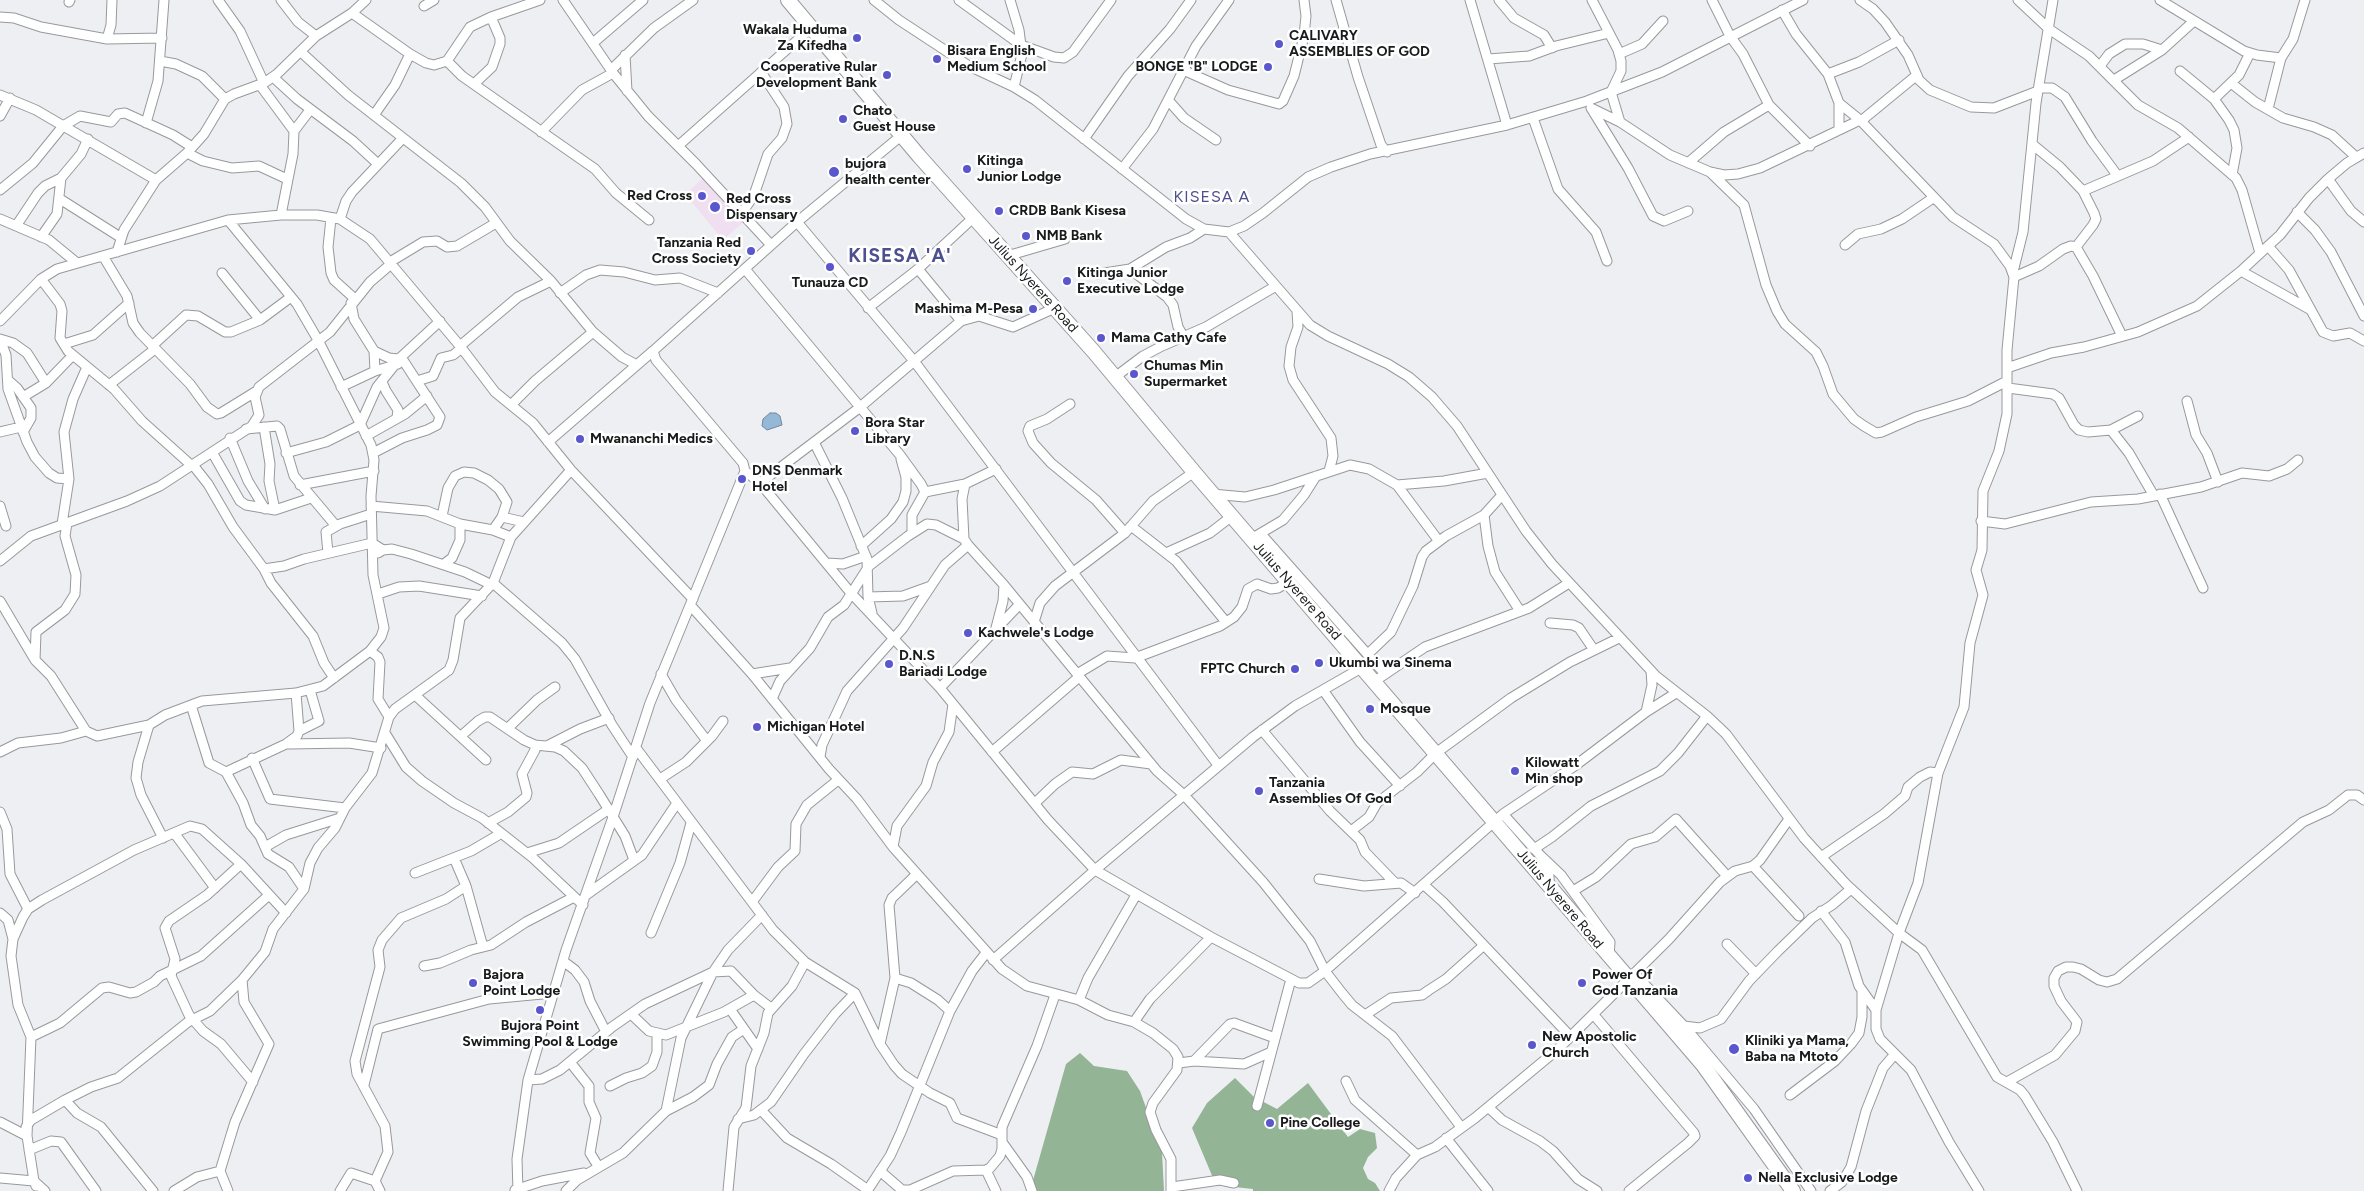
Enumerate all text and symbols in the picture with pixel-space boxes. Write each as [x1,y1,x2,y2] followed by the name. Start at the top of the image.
[743,22,847,54] place label: Wakala Huduma Za Kifedha
[1289,28,1430,60] place label: CALIVARY ASSEMBLIES OF GOD
[851,32,863,44] marker: Wakala Huduma Za Kifedha
[1273,38,1285,50] marker: CALIVARY ASSEMBLIES OF GOD
[947,43,1046,75] place label: Bisara English Medium School
[931,53,943,65] marker: Bisara English Medium School
[756,59,877,92] place label: Cooperative Rular Development Bank
[1135,59,1258,75] place label: BONGE "B" LODGE
[1262,61,1274,73] marker: BONGE "B" LODGE
[881,69,893,81] marker: Cooperative Rular Development Bank
[853,103,935,136] place label: Chato Guest House
[837,113,849,125] marker: Chato Guest House
[977,153,1061,186] place label: Kitinga Junior Lodge
[845,156,930,188] place label: bujora health center
[961,163,973,175] marker: Kitinga Junior Lodge
[827,165,841,179] marker: bujora health center
[1173,187,1251,207] district label: KISESA A
[627,188,692,204] place label: Red Cross
[696,190,708,202] marker: Red Cross
[726,191,797,223] place label: Red Cross Dispensary
[708,200,722,214] marker: Red Cross Dispensary
[1009,203,1126,219] place label: CRDB Bank Kisesa
[993,205,1005,217] marker: CRDB Bank Kisesa
[1036,228,1102,244] place label: NMB Bank
[1020,230,1032,242] marker: NMB Bank
[985,232,1081,336] street label: Julius Nyerere Road
[652,235,741,268] place label: Tanzania Red Cross Society
[745,245,757,257] marker: Tanzania Red Cross Society
[847,245,953,267] district label: KISESA 'A'
[824,261,836,273] marker: Tunauza CD
[1077,265,1184,298] place label: Kitinga Junior Executive Lodge
[792,275,868,291] place label: Tunauza CD
[1061,275,1073,287] marker: Kitinga Junior Executive Lodge
[915,301,1023,317] place label: Mashima M-Pesa
[1027,303,1039,315] marker: Mashima M-Pesa
[1111,330,1227,346] place label: Mama Cathy Cafe
[1095,332,1107,344] marker: Mama Cathy Cafe
[1144,358,1227,391] place label: Chumas Min Supermarket
[1128,368,1140,380] marker: Chumas Min Supermarket
[865,415,925,448] place label: Bora Star Library
[849,425,861,437] marker: Bora Star Library
[590,431,713,447] place label: Mwananchi Medics
[574,433,586,445] marker: Mwananchi Medics
[752,463,842,496] place label: DNS Denmark Hotel
[736,473,748,485] marker: DNS Denmark Hotel
[1250,538,1344,644] street label: Julius Nyerere Road
[978,625,1094,641] place label: Kachwele's Lodge
[962,627,974,639] marker: Kachwele's Lodge
[899,648,987,680] place label: D.N.S Bariadi Lodge
[1329,655,1452,671] place label: Ukumbi wa Sinema
[1313,657,1325,669] marker: Ukumbi wa Sinema
[883,658,895,670] marker: D.N.S Bariadi Lodge
[1200,661,1285,677] place label: FPTC Church
[1289,663,1301,675] marker: FPTC Church
[1380,701,1431,717] place label: Mosque
[1364,703,1376,715] marker: Mosque
[767,719,864,735] place label: Michigan Hotel
[751,721,763,733] marker: Michigan Hotel
[1525,755,1583,788] place label: Kilowatt Min shop
[1509,765,1521,777] marker: Kilowatt Min shop
[1269,775,1392,808] place label: Tanzania Assemblies Of God
[1253,785,1265,797] marker: Tanzania Assemblies Of God
[1513,846,1607,952] street label: Julius Nyerere Road
[483,967,560,1000] place label: Bajora Point Lodge
[1592,967,1678,1000] place label: Power Of God Tanzania
[467,977,479,989] marker: Bajora Point Lodge
[1576,977,1588,989] marker: Power Of God Tanzania
[534,1004,546,1016] marker: Bujora Point Swimming Pool & Lodge
[462,1018,618,1050] place label: Bujora Point Swimming Pool & Lodge
[1542,1029,1637,1062] place label: New Apostolic Church
[1745,1033,1849,1066] place label: Kliniki ya Mama, Baba na Mtoto
[1526,1039,1538,1051] marker: New Apostolic Church
[1727,1042,1741,1056] marker: Kliniki ya Mama, Baba na Mtoto
[1280,1115,1360,1131] place label: Pine College
[1264,1117,1276,1129] marker: Pine College
[1758,1170,1898,1186] place label: Nella Exclusive Lodge
[1742,1172,1754,1184] marker: Nella Exclusive Lodge

